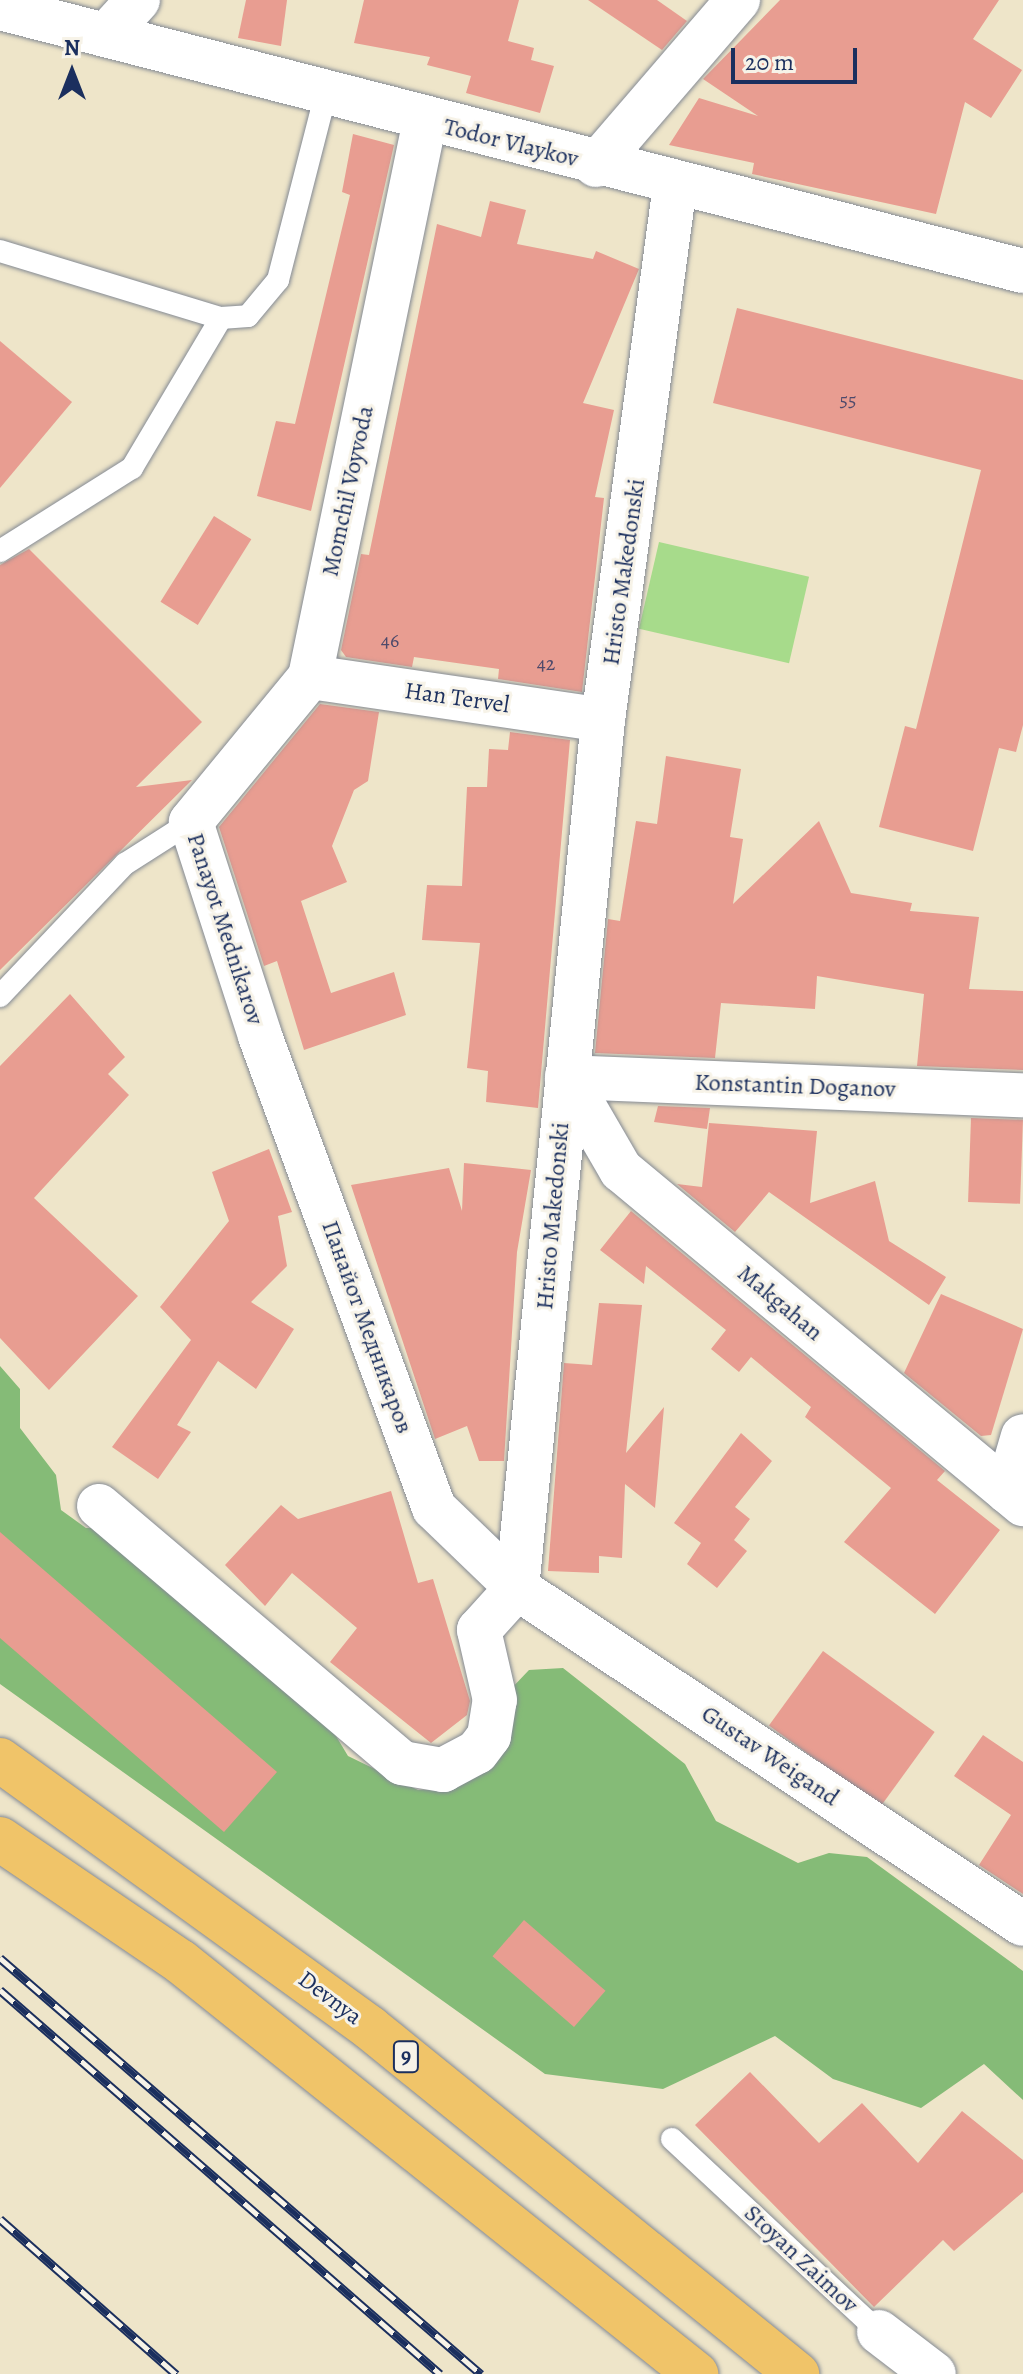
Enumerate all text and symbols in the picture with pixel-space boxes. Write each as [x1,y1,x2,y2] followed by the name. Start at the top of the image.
[32,32,112,112] north arrow
[735,32,861,82] scale bar
[64,33,80,63] text: N
[745,46,794,78] text: 20 m
[441,112,581,174] street label: Todor Vlaykov
[839,387,857,411] house number: 55
[316,403,380,579] street label: Momchil Voyvoda
[597,477,651,667] street label: Hristo Makedonski
[381,628,399,652] house number: 46
[537,651,555,675] house number: 42
[403,676,511,720] street label: Han Tervel
[180,829,270,1029] street label: Panayot Mednikarov
[694,1068,896,1104] street label: Konstantin Doganov
[530,1121,576,1311] street label: Hristo Makedonski
[315,1217,419,1437] street label: Панайот Медникаров
[731,1259,829,1347] street label: Makgahan
[696,1700,844,1812] street label: Gustav Weigand
[292,1965,368,2031] street label: Devnya
[392,2039,420,2075] road number: 9
[738,2199,864,2319] street label: Stoyan Zaimov

